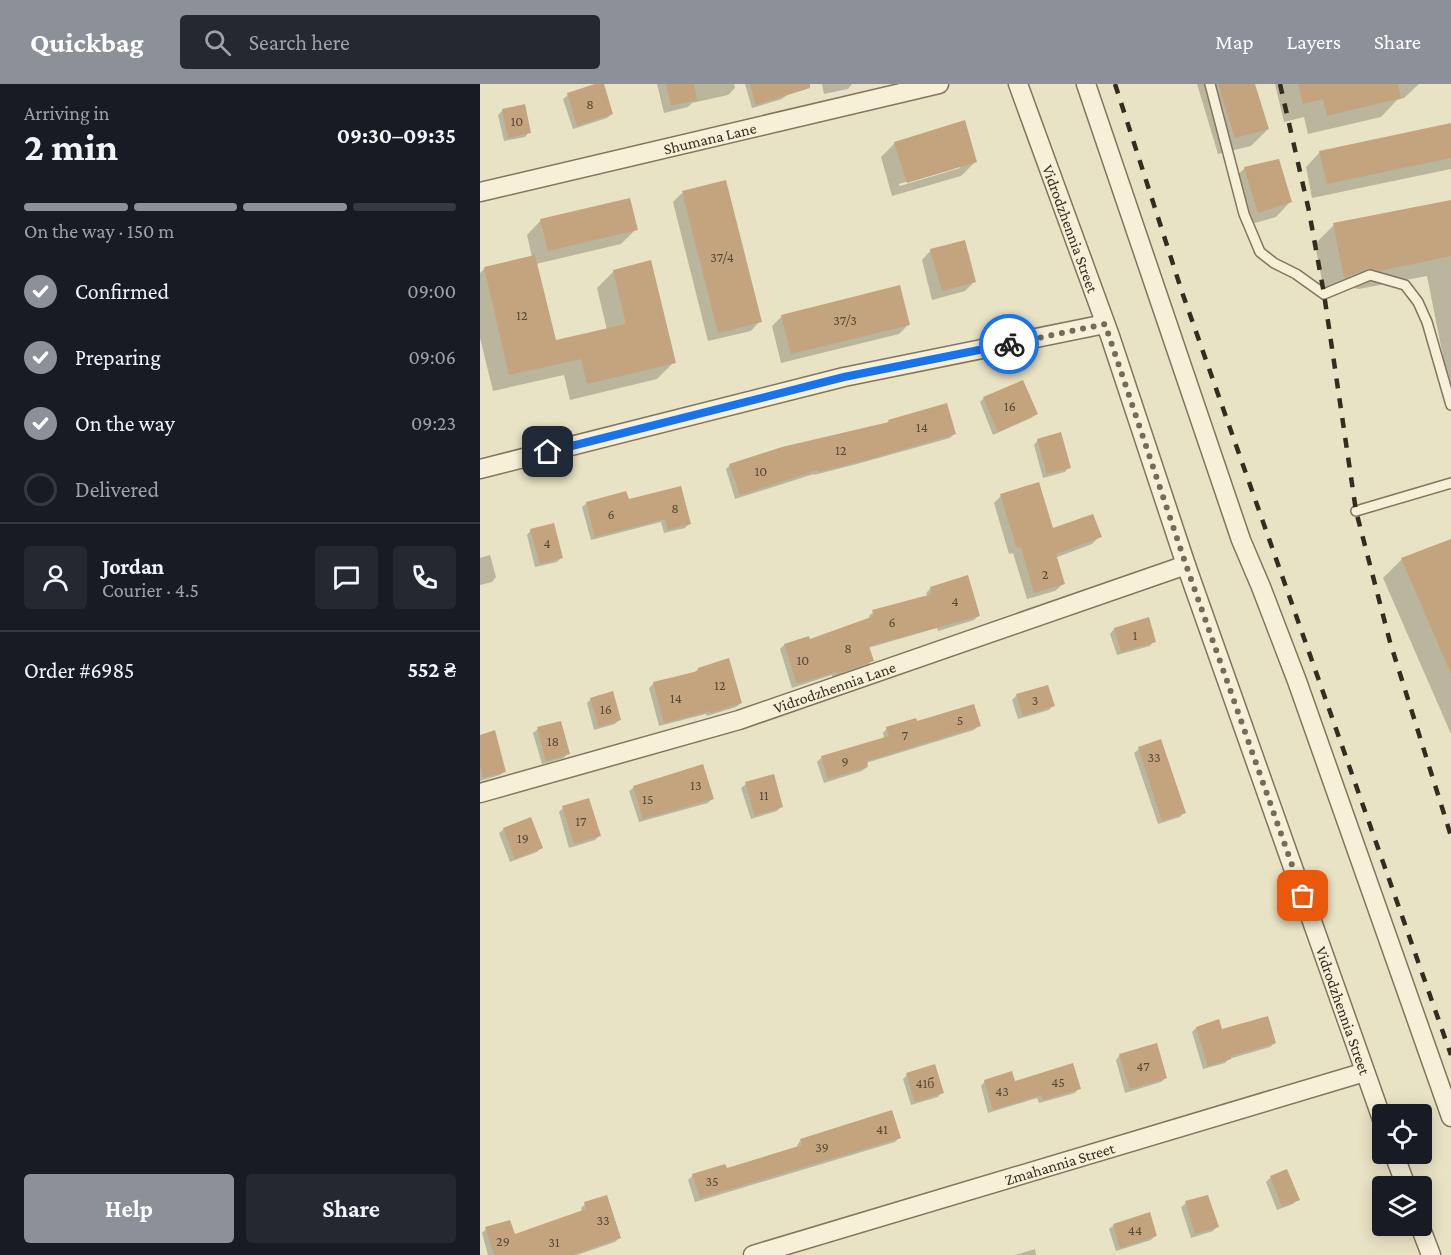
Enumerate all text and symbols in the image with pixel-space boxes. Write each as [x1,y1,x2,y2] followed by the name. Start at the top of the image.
[180,15,600,69] search box
[201,26,234,59] icon: search
[30,27,144,58] text: Quickbag
[249,30,350,55] text: Search here
[1215,30,1254,54] text: Map
[1287,30,1341,54] text: Layers
[1374,30,1421,54] text: Share
[586,96,594,112] house number: 8
[24,102,109,124] text: Arriving in
[511,113,523,129] house number: 10
[662,119,758,157] street label: Shumana Lane
[337,123,456,148] text: 09:30–09:35
[24,125,118,168] text: 2 min
[1040,162,1102,296] street label: Vidrodzhennia Street
[24,220,174,242] text: On the way · 150 m
[710,249,734,265] house number: 37/4
[24,275,57,308] icon: check
[75,279,169,304] text: Confirmed
[407,280,456,302] text: 09:00
[516,307,528,323] house number: 12
[833,312,857,328] house number: 37/3
[979,314,1039,374] courier
[993,328,1026,361] icon: bike
[24,341,57,374] icon: check
[75,345,161,370] text: Preparing
[409,346,456,368] text: 09:06
[1004,398,1016,414] house number: 16
[24,407,57,440] icon: check
[75,411,175,436] text: On the way
[411,412,456,434] text: 09:23
[916,419,928,435] house number: 14
[522,426,573,477] pin
[531,435,564,468] icon: home
[835,442,847,458] house number: 12
[755,463,767,479] house number: 10
[75,477,159,502] text: Delivered
[671,500,679,516] house number: 8
[607,506,615,522] house number: 6
[543,535,551,551] house number: 4
[24,546,87,609] button: person
[315,546,378,609] button: chat
[393,546,456,609] button: phone
[102,554,164,579] text: Jordan
[1042,566,1049,582] house number: 2
[102,579,199,601] text: Courier · 4.5
[951,593,959,609] house number: 4
[888,614,896,630] house number: 6
[1133,627,1138,643] house number: 1
[844,640,852,656] house number: 8
[797,652,809,668] house number: 10
[407,657,456,682] text: 552 ₴
[24,658,134,683] text: Order #6985
[771,658,898,716] street label: Vidrodzhennia Lane
[714,677,726,693] house number: 12
[670,690,682,706] house number: 14
[1032,692,1038,708] house number: 3
[600,701,612,717] house number: 16
[957,712,963,728] house number: 5
[902,727,909,743] house number: 7
[547,733,559,749] house number: 18
[1147,749,1161,765] house number: 33
[841,753,849,769] house number: 9
[690,777,702,793] house number: 13
[759,787,769,803] house number: 11
[642,791,654,807] house number: 15
[575,813,587,829] house number: 17
[517,830,529,846] house number: 19
[1277,870,1328,921] pin
[1286,879,1319,912] icon: bag
[1313,944,1374,1077] street label: Vidrodzhennia Street
[1136,1058,1150,1074] house number: 47
[1051,1074,1065,1090] house number: 45
[916,1075,934,1091] house number: 41б
[995,1083,1009,1099] house number: 43
[1372,1104,1432,1236] map controls
[1372,1104,1432,1164] button: locate
[876,1121,888,1137] house number: 41
[815,1139,829,1155] house number: 39
[1003,1139,1117,1188] street label: Zmahannia Street
[705,1173,719,1189] house number: 35
[24,1174,234,1243] button: Help
[246,1174,456,1243] button: Share
[1372,1176,1432,1236] button: layers
[596,1212,610,1228] house number: 33
[1128,1222,1142,1238] house number: 44
[496,1233,510,1249] house number: 29
[548,1234,560,1250] house number: 31

